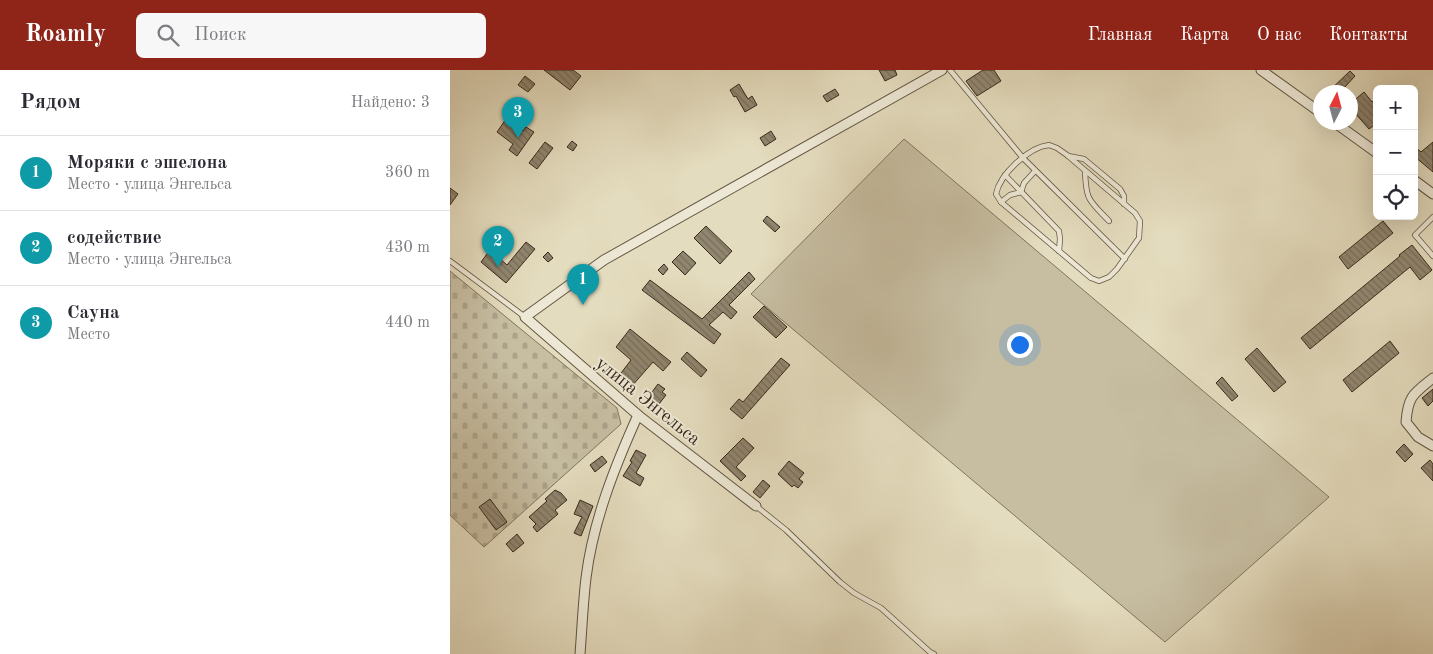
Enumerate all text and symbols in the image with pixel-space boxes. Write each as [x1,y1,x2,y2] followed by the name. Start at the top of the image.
[136,13,486,58] search box
[154,21,182,49] icon: search
[25,23,106,47] text: Roamly
[194,26,246,45] text: Поиск
[1088,26,1152,44] text: Главная
[1180,26,1229,44] text: Карта
[1257,26,1301,44] text: О нас
[1329,26,1408,44] text: Контакты
[1313,85,1358,130] north arrow
[1373,85,1418,220] map controls
[1373,85,1418,130] button: +
[20,92,81,113] text: Рядом
[351,95,430,111] text: Найдено: 3
[502,97,534,138] pin: 3
[1373,130,1418,175] button: −
[67,154,227,173] text: Моряки с эшелона
[31,165,41,181] text: 1
[385,165,430,181] text: 360 m
[1373,175,1418,220] button: locate
[67,177,232,193] text: Место · улица Энгельса
[482,226,514,267] pin: 2
[67,229,162,248] text: содействие
[31,240,41,256] text: 2
[385,240,430,256] text: 430 m
[67,252,232,268] text: Место · улица Энгельса
[567,264,599,305] pin: 1
[67,304,120,323] text: Сауна
[31,315,41,331] text: 3
[385,315,430,331] text: 440 m
[67,327,110,343] text: Место
[1007,332,1033,358] your location
[591,354,704,450] street label: улица Энгельса

